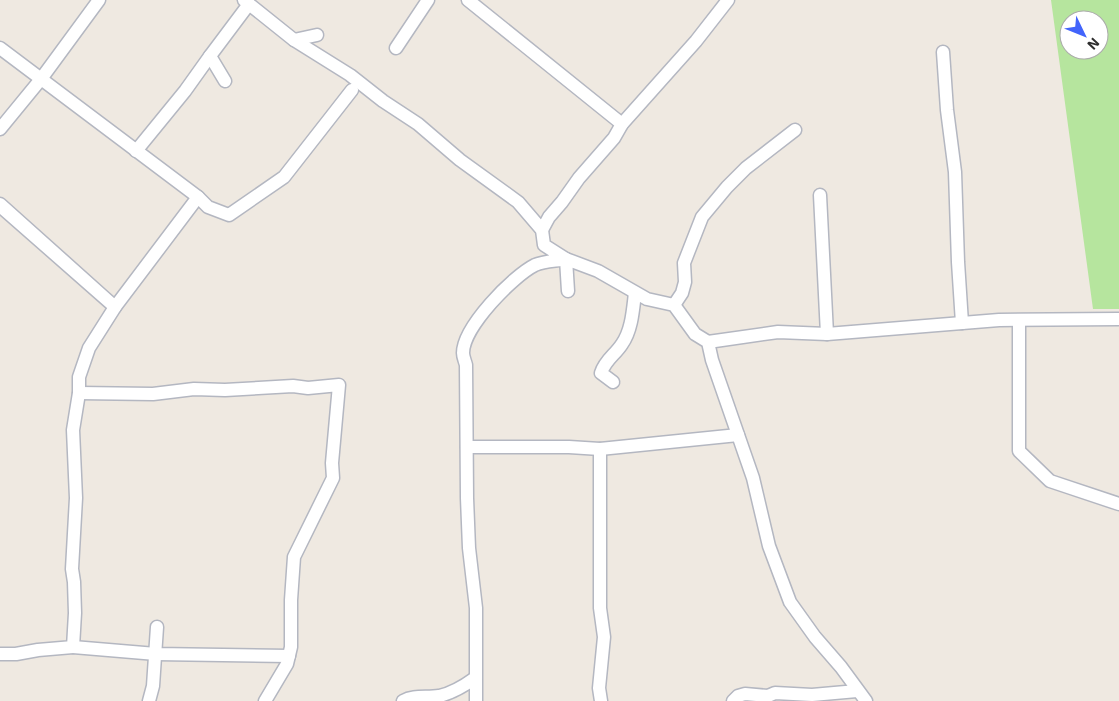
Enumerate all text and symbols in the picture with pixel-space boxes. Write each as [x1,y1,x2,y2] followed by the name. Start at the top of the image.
[1059,10,1109,60] north arrow
[1084,35,1104,54] text: N

